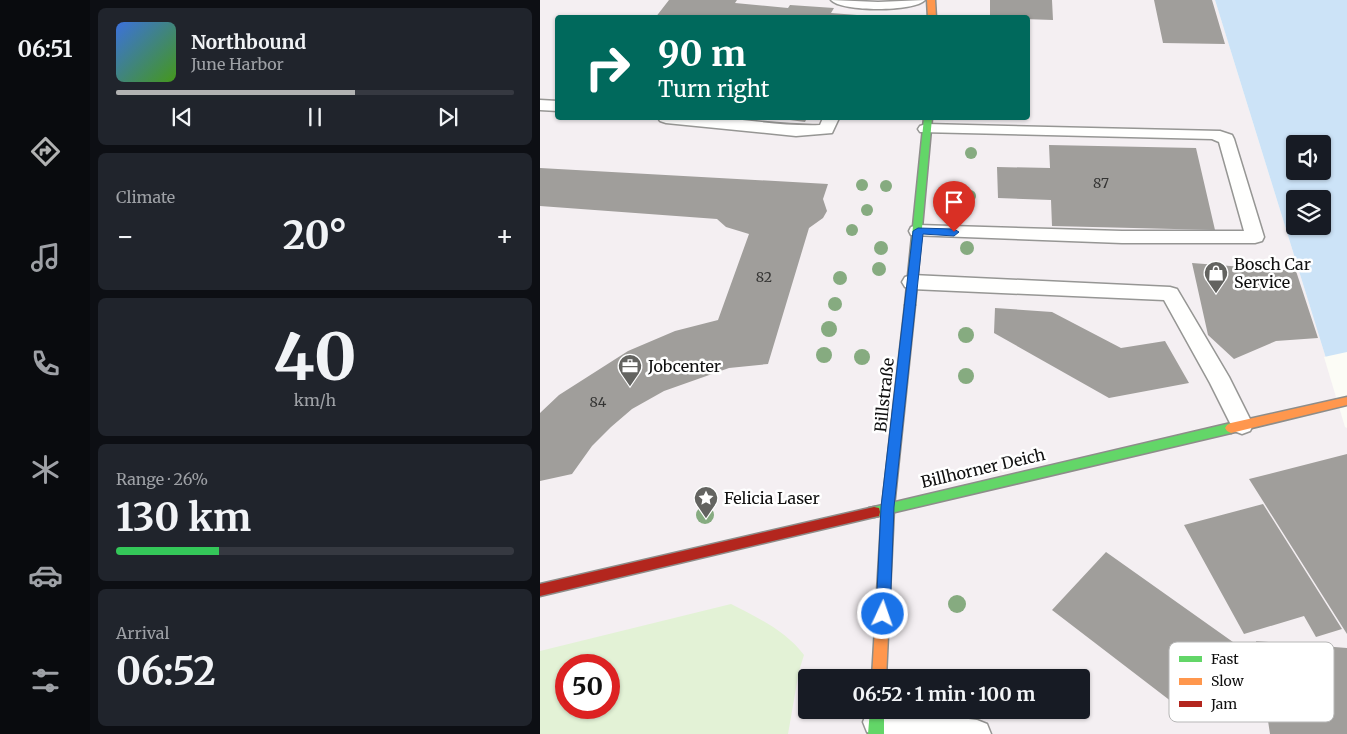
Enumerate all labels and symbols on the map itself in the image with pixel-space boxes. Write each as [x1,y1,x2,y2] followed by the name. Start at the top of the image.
[1093,174,1109,192] house number: 87
[933,181,975,232] pin
[1234,254,1311,292] place label: Bosch Car Service
[1203,260,1229,294] shop icon: Bosch Car Service
[756,268,772,286] house number: 82
[617,353,643,387] office icon: Jobcenter
[647,356,721,376] place label: Jobcenter
[870,357,898,433] street label: Billstraße
[590,393,607,411] house number: 84
[919,444,1047,492] street label: Billhorner Deich
[693,485,719,519] place icon: Felicia Laser
[724,488,820,508] place label: Felicia Laser
[856,587,908,639] position arrow
[1169,642,1334,722] legend
[1211,650,1239,668] text: Fast
[555,654,620,719] speed limit sign: 50
[1211,672,1244,690] text: Slow
[1210,695,1237,713] text: Jam

